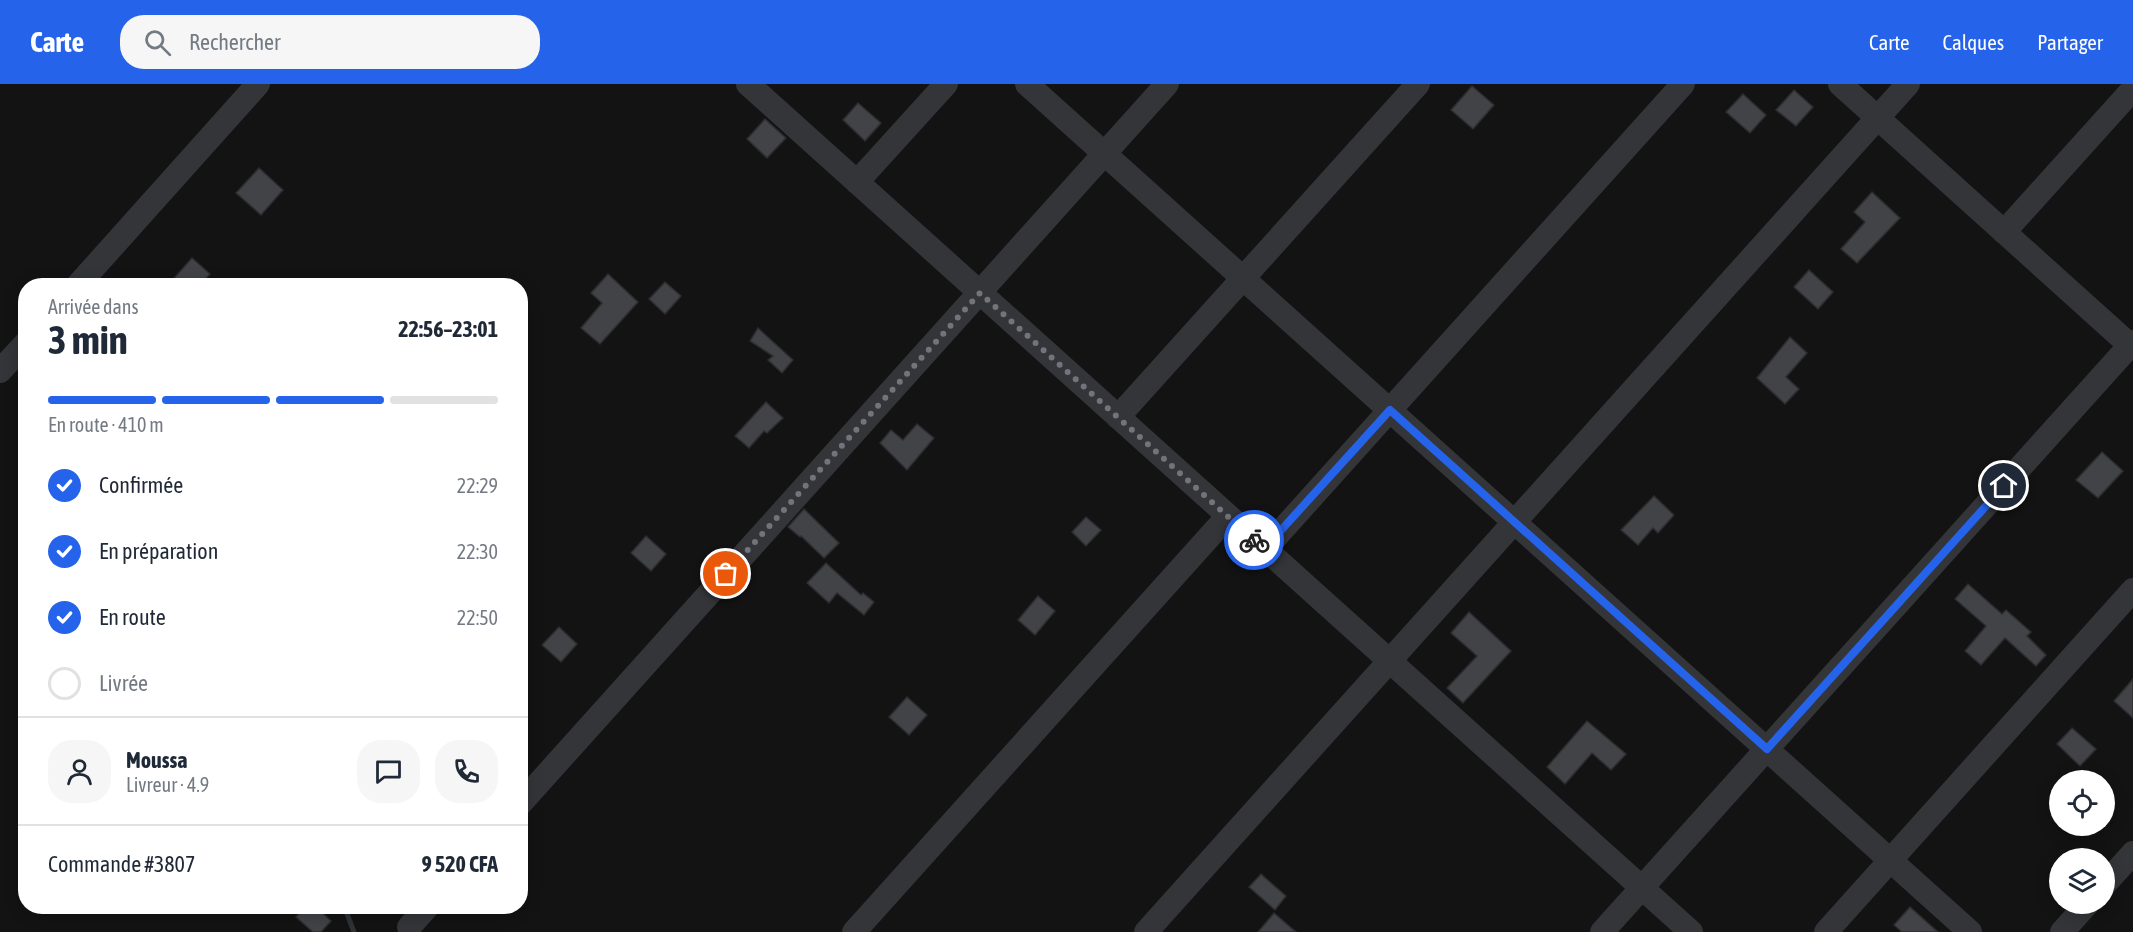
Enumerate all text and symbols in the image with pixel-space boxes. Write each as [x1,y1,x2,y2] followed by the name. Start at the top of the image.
[120,15,540,69] search box
[30,26,84,58] text: Carte
[141,26,174,59] icon: search
[189,29,281,55] text: Rechercher
[1869,30,1910,54] text: Carte
[1943,30,2004,54] text: Calques
[2037,30,2103,54] text: Partager
[48,295,139,318] text: Arrivée dans
[398,316,498,342] text: 22:56–23:01
[48,318,128,362] text: 3 min
[48,413,164,436] text: En route · 410 m
[1978,460,2029,511] pin
[48,469,81,502] icon: check
[1987,469,2020,502] icon: home
[99,472,183,498] text: Confirmée
[457,474,498,497] text: 22:29
[1224,510,1284,570] courier
[1238,524,1271,557] icon: bike
[48,535,81,568] icon: check
[99,538,218,564] text: En préparation
[457,540,498,563] text: 22:30
[700,548,751,599] pin
[709,557,742,590] icon: bag
[48,601,81,634] icon: check
[99,604,166,630] text: En route
[457,606,498,629] text: 22:50
[99,670,148,696] text: Livrée
[48,740,111,803] button: person
[357,740,420,803] button: chat
[435,740,498,803] button: phone
[126,747,187,773] text: Moussa
[2049,770,2115,914] map controls
[2049,770,2115,836] button: locate
[126,773,209,796] text: Livreur · 4.9
[2049,848,2115,914] button: layers
[48,851,195,877] text: Commande #3807
[422,851,498,877] text: 9 520 CFA

